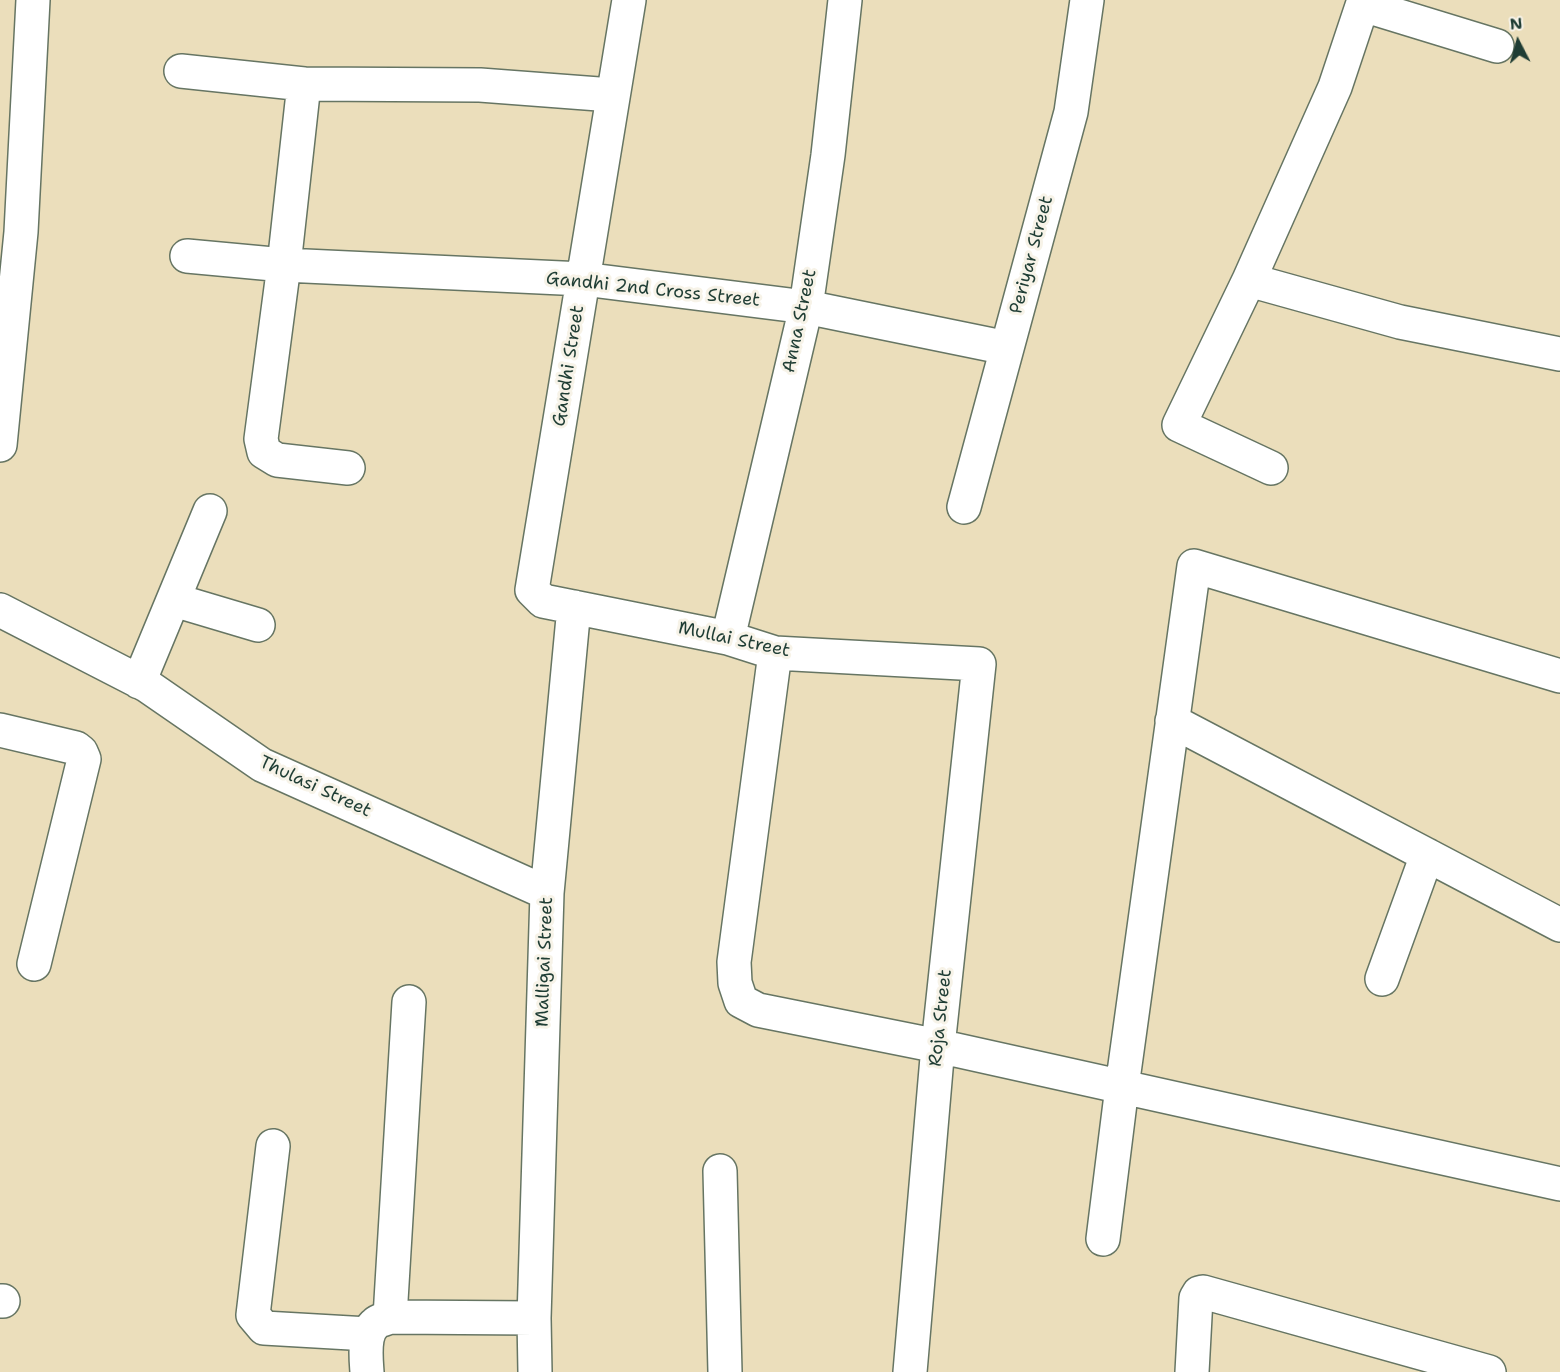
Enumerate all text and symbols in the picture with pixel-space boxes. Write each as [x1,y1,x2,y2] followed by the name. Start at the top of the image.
[1488,12,1548,72] north arrow
[1509,12,1523,35] text: N
[1006,194,1058,316] street label: Periyar Street
[779,267,821,375] street label: Anna Street
[545,268,761,312] street label: Gandhi 2nd Cross Street
[549,304,589,428] street label: Gandhi Street
[676,618,792,662] street label: Mullai Street
[256,752,374,822] street label: Thulasi Street
[532,897,558,1027] street label: Malligai Street
[925,968,957,1068] street label: Roja Street

